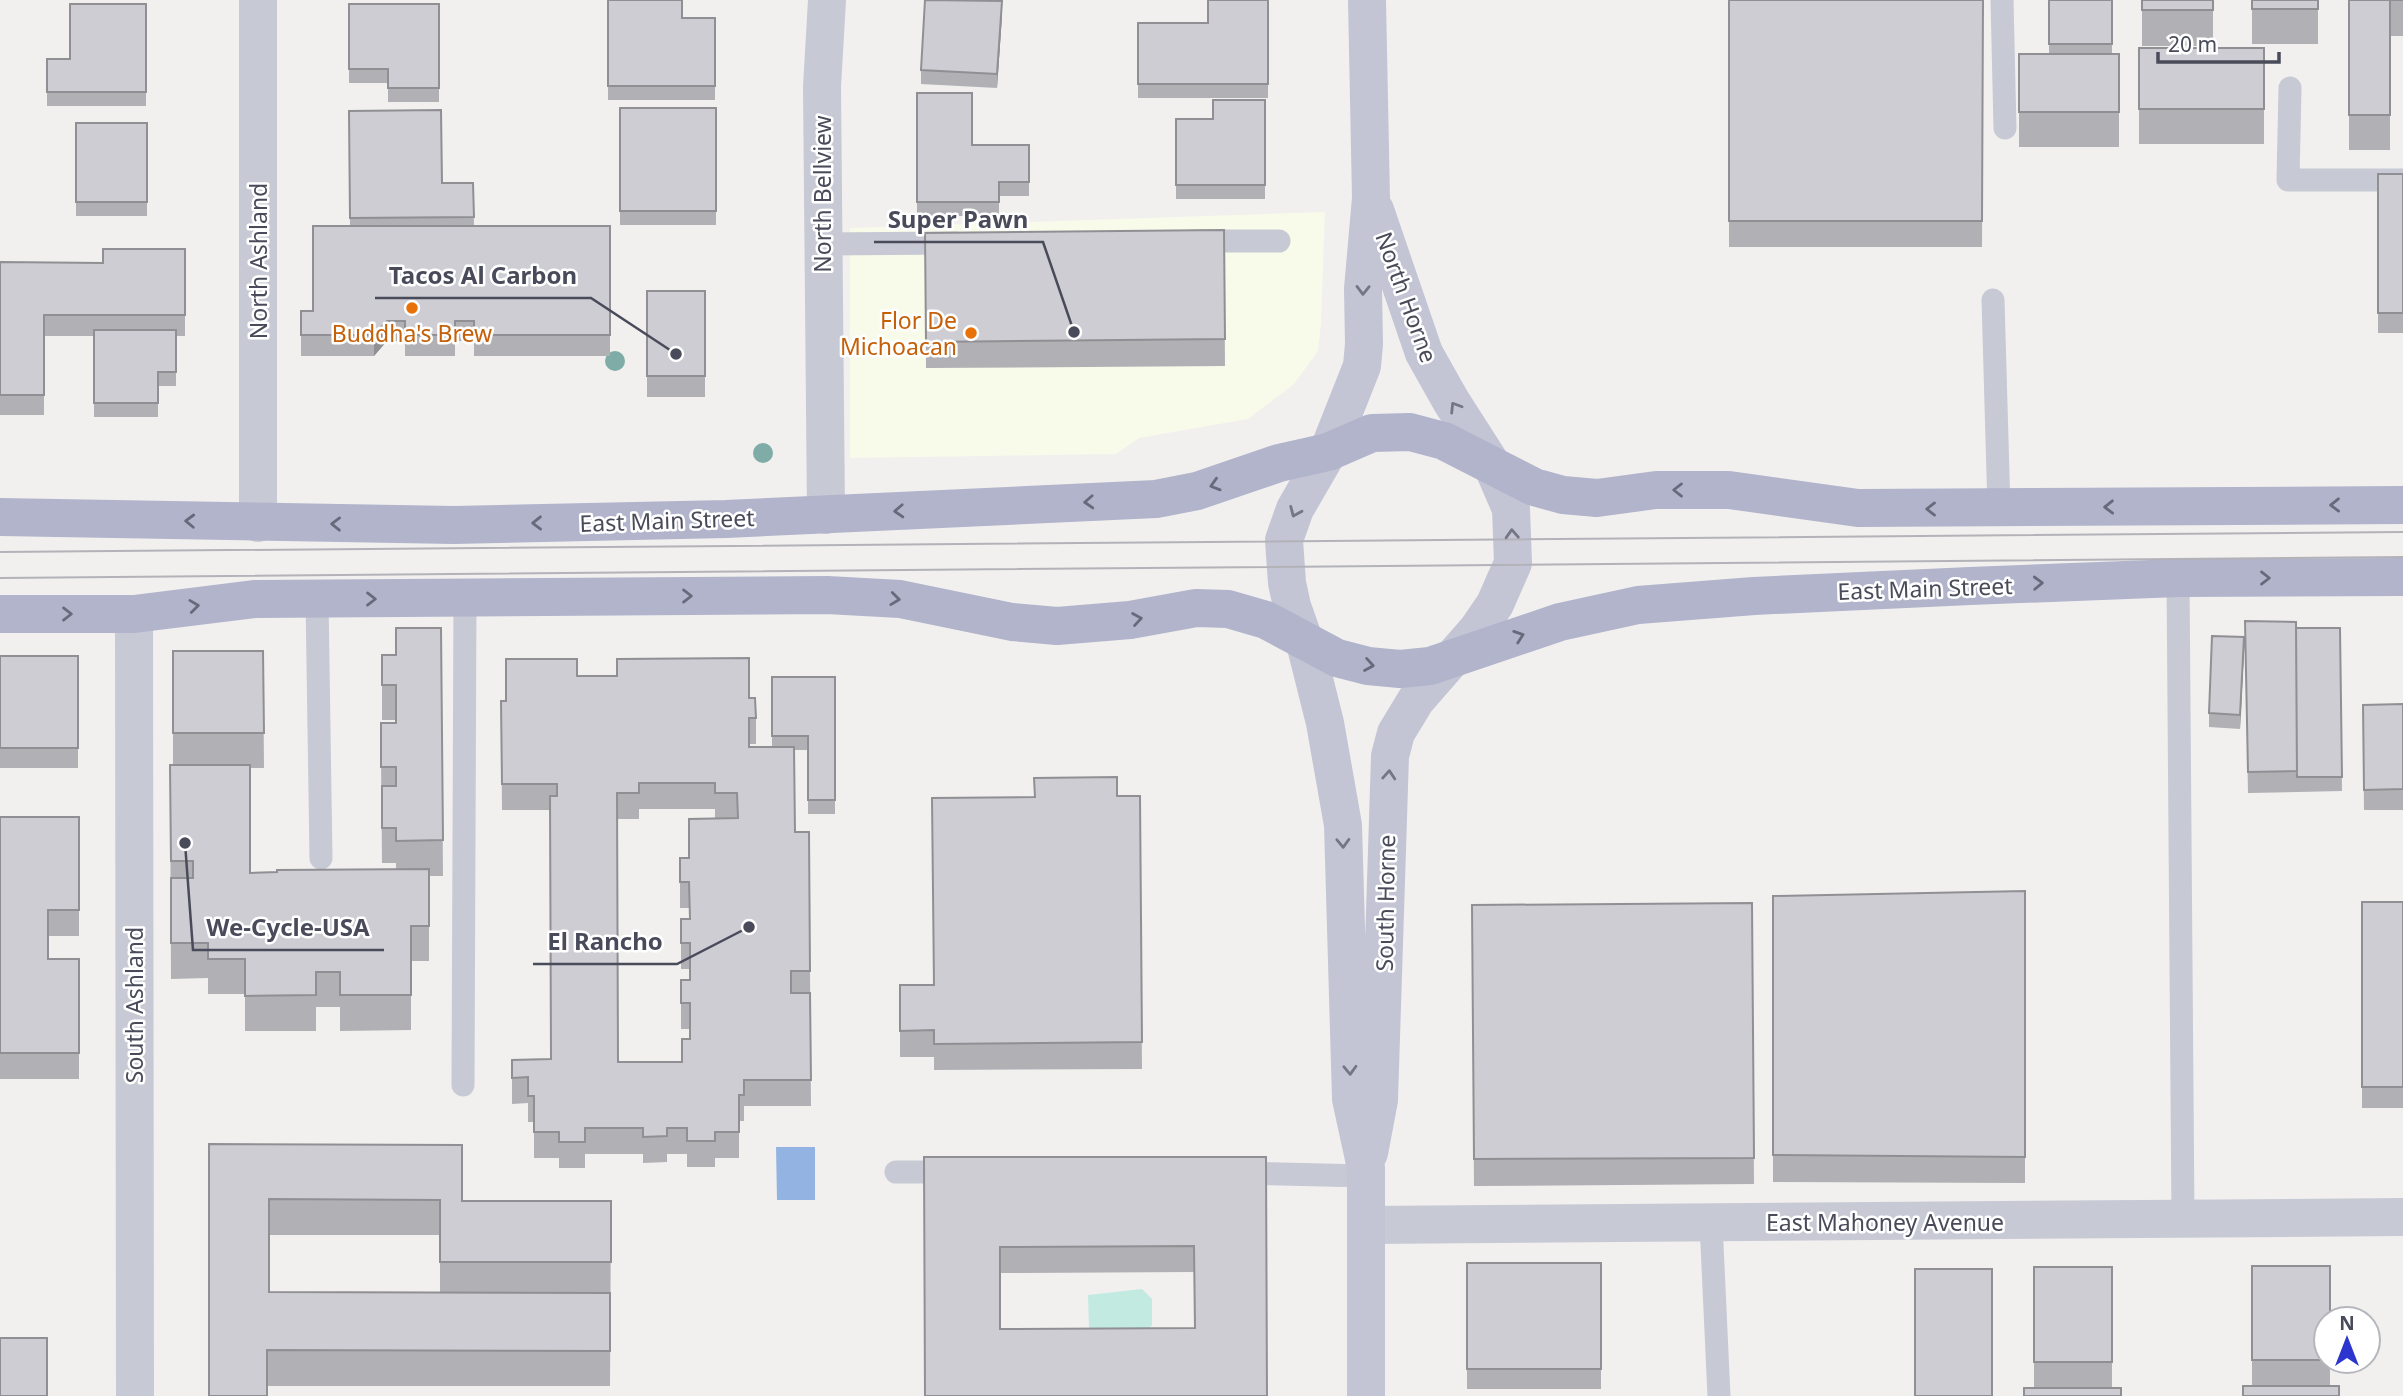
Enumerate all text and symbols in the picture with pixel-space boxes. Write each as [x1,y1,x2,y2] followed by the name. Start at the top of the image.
[2158,21,2279,65] scale bar
[2168,30,2217,58] text: 20 m
[806,115,838,273] street label: North Bellview
[242,183,274,339] street label: North Ashland
[874,197,1043,242] callout: Super Pawn
[888,202,1028,235] text: Super Pawn
[1369,227,1445,367] street label: North Horne
[375,253,591,298] callout: Tacos Al Carbon
[389,258,577,291] text: Tacos Al Carbon
[1356,285,1371,296] one-way arrow
[404,300,420,316] marker: Buddha's Brew
[840,304,957,362] place label: Flor De Michoacan
[332,317,492,349] place label: Buddha's Brew
[963,325,979,341] marker: Flor De Michoacan
[1451,402,1464,415] one-way arrow
[1210,477,1222,491] one-way arrow
[1672,482,1683,498] one-way arrow
[1083,495,1094,510] one-way arrow
[2329,497,2340,513] one-way arrow
[2104,499,2114,515] one-way arrow
[579,501,755,539] street label: East Main Street
[1925,501,1936,517] one-way arrow
[893,504,904,519] one-way arrow
[1289,504,1303,517] one-way arrow
[184,513,195,528] one-way arrow
[331,516,342,531] one-way arrow
[531,516,542,531] one-way arrow
[1505,528,1520,539] one-way arrow
[1837,569,2013,607] street label: East Main Street
[2260,570,2271,586] one-way arrow
[2033,576,2044,591] one-way arrow
[682,588,693,604] one-way arrow
[367,591,377,607] one-way arrow
[889,591,901,606] one-way arrow
[188,599,200,614] one-way arrow
[62,606,73,622] one-way arrow
[1131,612,1143,627] one-way arrow
[1512,630,1524,644] one-way arrow
[1363,657,1375,672] one-way arrow
[1381,770,1396,781] one-way arrow
[1368,834,1402,972] street label: South Horne
[1336,837,1351,848] one-way arrow
[193,905,384,950] callout: We-Cycle-USA
[206,910,370,943] text: We-Cycle-USA
[533,919,677,964] callout: El Rancho
[547,924,663,957] text: El Rancho
[118,927,150,1083] street label: South Ashland
[1343,1065,1358,1076] one-way arrow
[1766,1206,2004,1238] street label: East Mahoney Avenue
[2312,1305,2382,1375] north arrow
[2339,1310,2355,1336] text: N

